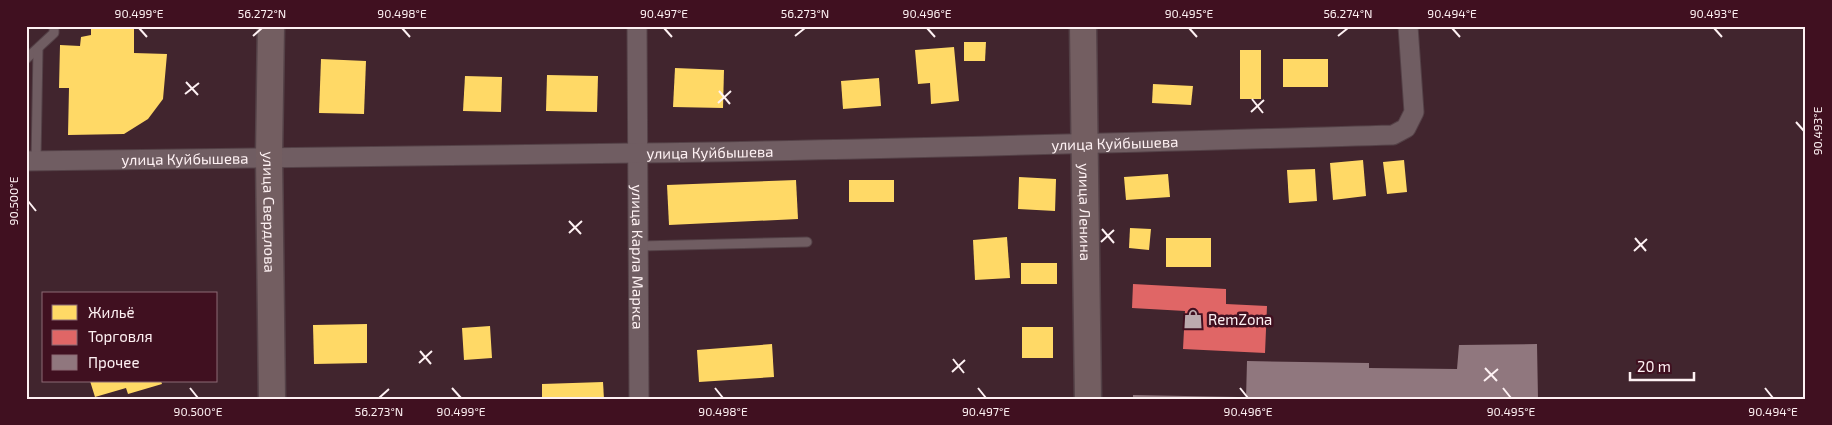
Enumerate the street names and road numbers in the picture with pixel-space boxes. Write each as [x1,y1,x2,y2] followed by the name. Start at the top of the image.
[1051,132,1179,155] street label: улица Куйбышева
[646,142,774,163] street label: улица Куйбышева
[121,149,249,169] street label: улица Куйбышева
[259,151,279,273] street label: улица Свердлова
[1075,163,1095,261] street label: улица Ленина
[628,184,648,330] street label: улица Карла Маркса

